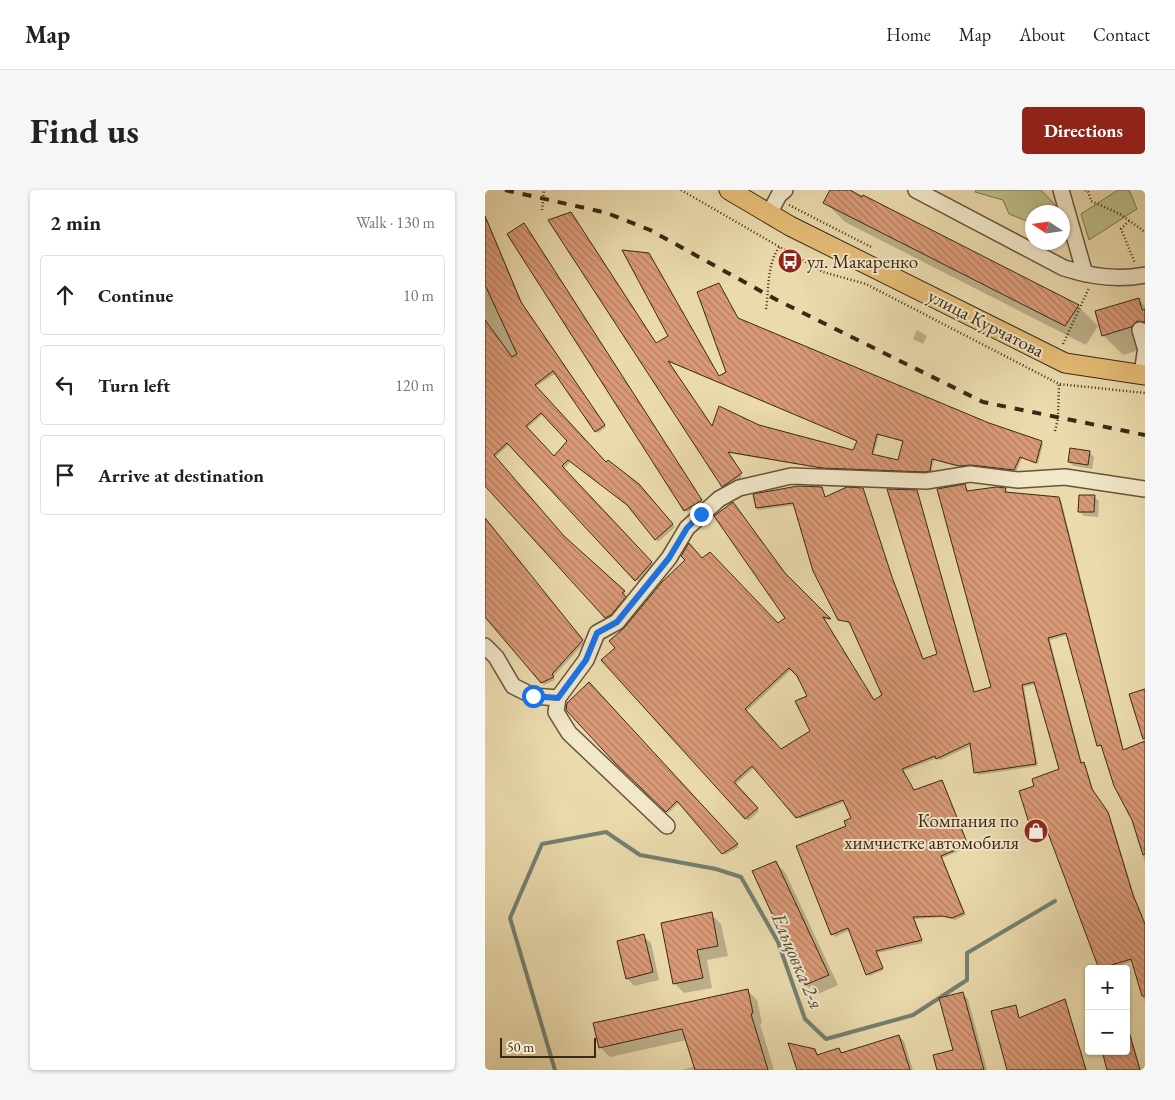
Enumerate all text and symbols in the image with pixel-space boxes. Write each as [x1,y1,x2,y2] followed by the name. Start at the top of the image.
[25,19,70,50] text: Map
[886,23,931,46] text: Home
[959,23,991,46] text: Map
[1019,23,1065,46] text: About
[1093,23,1150,46] text: Contact
[1022,107,1145,154] button: Directions
[30,108,139,153] text: Find us
[1025,205,1070,250] north arrow
[50,209,101,236] text: 2 min
[356,212,435,233] text: Walk · 130 m
[777,248,803,274] bus stop icon: ул. Макаренко
[807,249,918,274] place label: ул. Макаренко
[51,281,79,309] icon: ahead
[98,283,173,308] text: Continue
[924,283,1049,363] street label: улица Курчатова
[403,285,434,306] text: 10 m
[51,371,79,399] icon: left
[98,373,170,398] text: Turn left
[395,375,434,396] text: 120 m
[51,461,79,489] icon: arrive
[98,463,264,488] text: Arrive at destination
[690,503,713,526] route end
[522,685,545,708] route start
[844,808,1019,855] place label: Компания по химчистке автомобиля
[1023,818,1049,844] shop icon: Компания по химчистке автомобиля
[766,908,830,1013] water label: Ельцовка 2-я
[1085,965,1130,1055] map controls
[1085,965,1130,1010] button: +
[1085,1010,1130,1055] button: −
[500,1035,596,1058] scale bar
[507,1038,534,1056] text: 50 m

